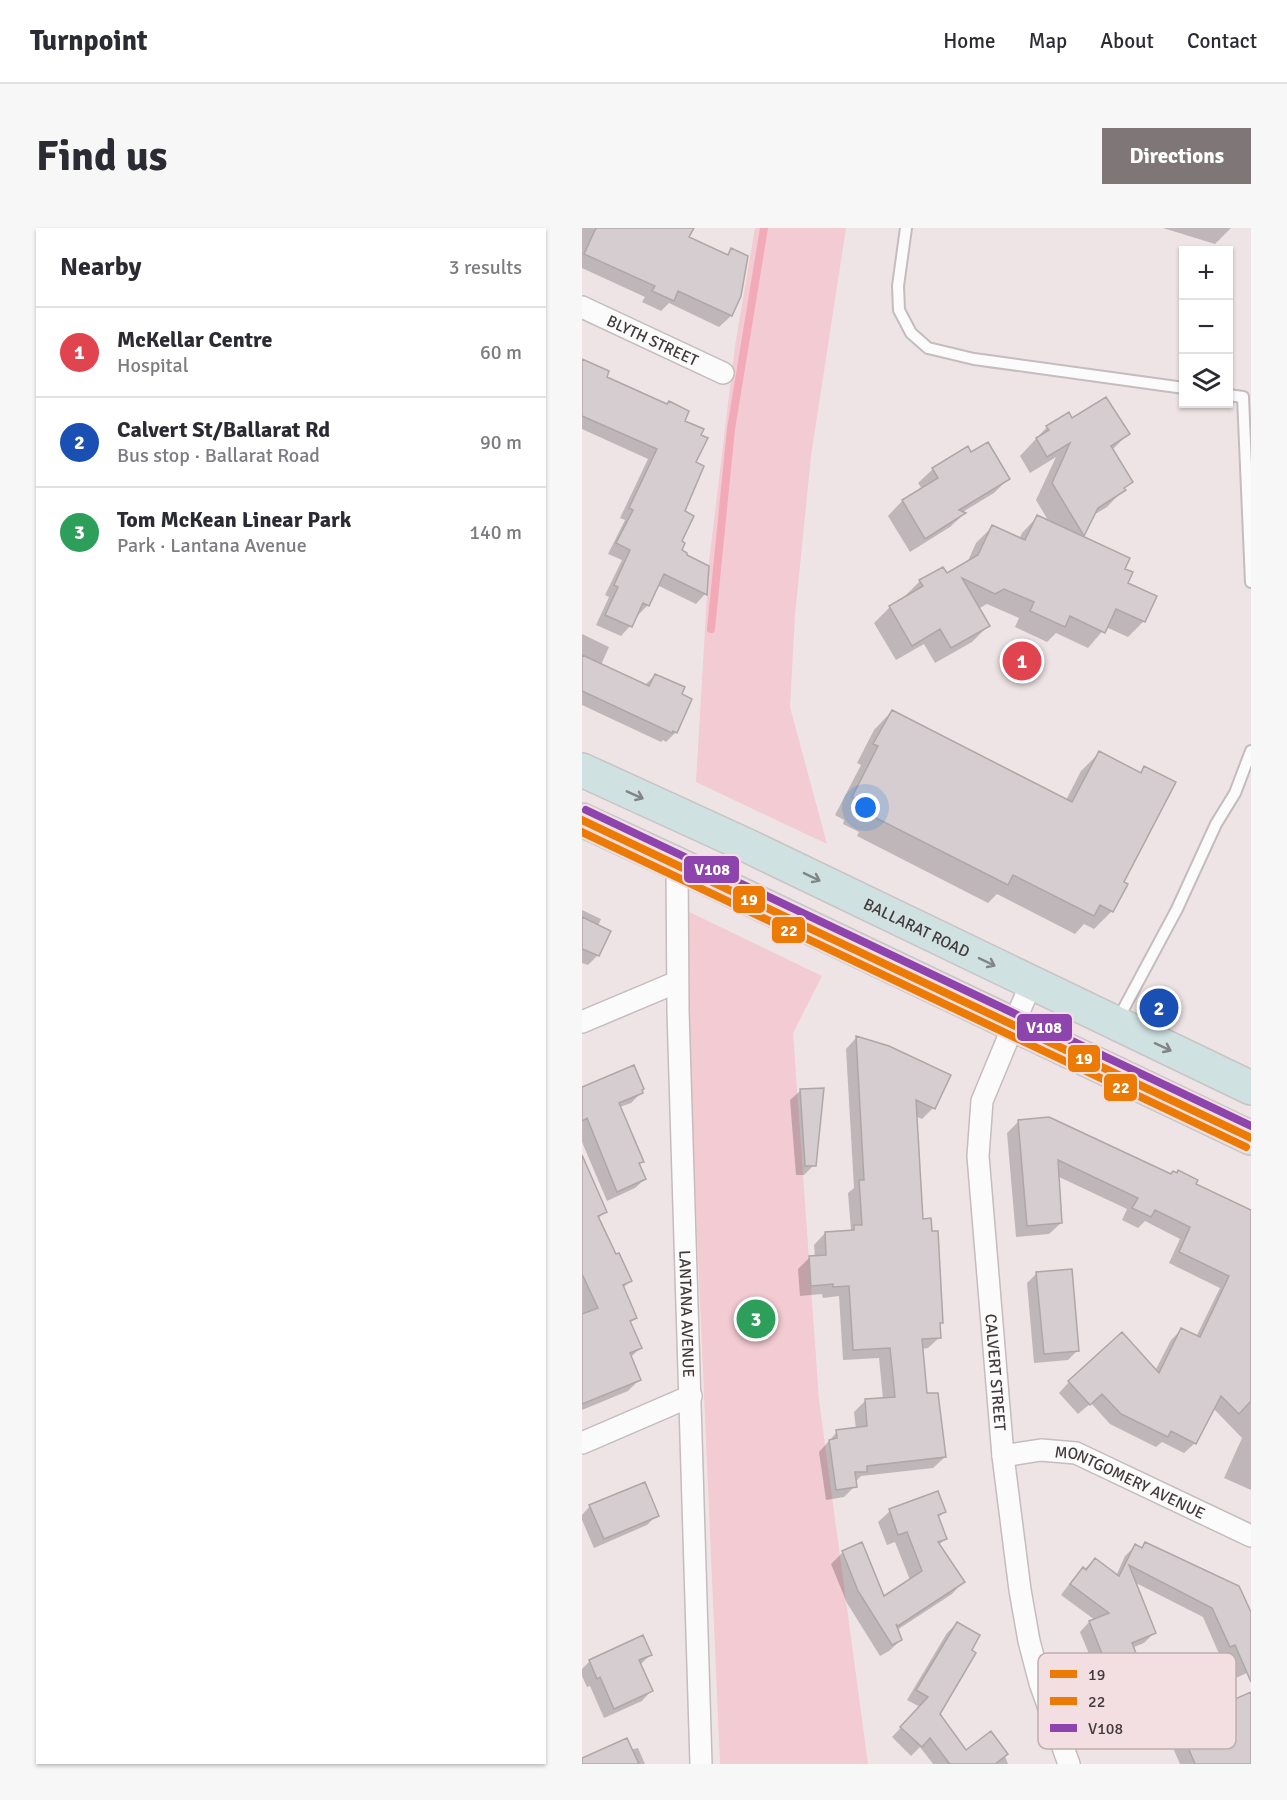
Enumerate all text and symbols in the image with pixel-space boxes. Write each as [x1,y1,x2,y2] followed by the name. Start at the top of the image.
[30,24,147,58] text: Turnpoint
[943,28,996,54] text: Home
[1029,28,1067,54] text: Map
[1100,28,1154,54] text: About
[1187,28,1257,54] text: Contact
[1102,128,1251,184] button: Directions
[36,131,167,182] text: Find us
[1179,246,1233,408] map controls
[1179,246,1233,300] button: +
[60,251,141,283] text: Nearby
[449,255,522,280] text: 3 results
[1179,300,1233,354] button: −
[603,311,701,371] street label: BLYTH STREET
[117,326,272,353] text: McKellar Centre
[74,340,85,365] text: 1
[480,340,522,365] text: 60 m
[117,353,189,378] text: Hospital
[1179,354,1233,408] button: layers
[117,416,330,443] text: Calvert St/Ballarat Rd
[74,430,85,455] text: 2
[480,430,522,455] text: 90 m
[117,443,320,468] text: Bus stop · Ballarat Road
[117,506,351,533] text: Tom McKean Linear Park
[74,520,85,545] text: 3
[469,520,522,545] text: 140 m
[117,533,307,558] text: Park · Lantana Avenue
[1002,638,1042,684] pin: 1
[626,789,644,801] one-way arrow
[851,793,880,822] your location
[683,855,740,884] line badge: V108
[694,860,730,880] text: V108
[802,872,820,884] one-way arrow
[732,885,766,914] line badge: 19
[740,890,758,910] text: 19
[860,894,973,962] street label: BALLARAT ROAD
[771,916,806,944] line badge: 22
[780,921,798,941] text: 22
[978,957,996,969] one-way arrow
[1140,986,1178,1030] pin: 2
[1016,1013,1073,1042] line badge: V108
[1026,1018,1062,1038] text: V108
[1154,1041,1172,1053] one-way arrow
[1067,1044,1101,1073] line badge: 19
[1075,1049,1093,1069] text: 19
[1103,1073,1138,1102] line badge: 22
[1112,1078,1130,1098] text: 22
[674,1250,698,1378] street label: LANTANA AVENUE
[736,1296,776,1342] pin: 3
[980,1313,1010,1432] street label: CALVERT STREET
[1054,1442,1208,1524] street label: MONTGOMERY AVENUE
[1038,1653,1236,1749] legend
[1088,1665,1105,1685] text: 19
[1088,1692,1105,1712] text: 22
[1088,1719,1123,1739] text: V108

